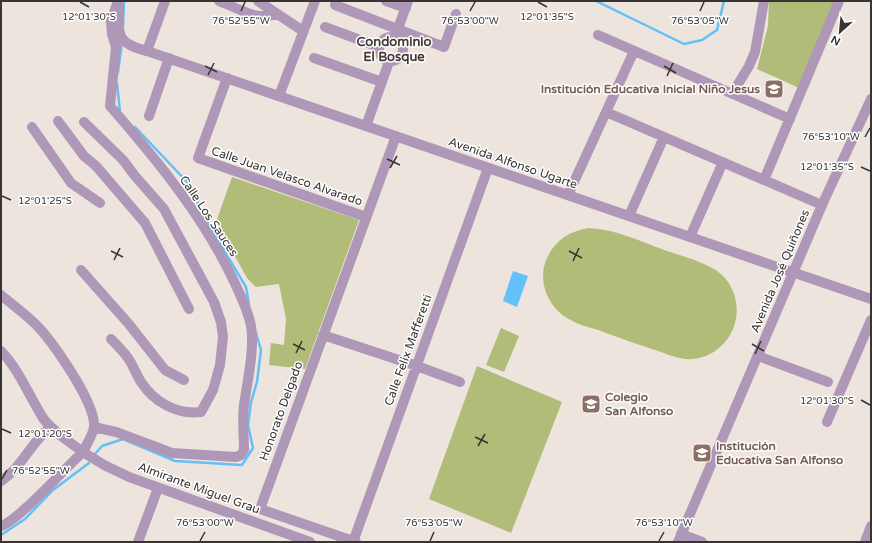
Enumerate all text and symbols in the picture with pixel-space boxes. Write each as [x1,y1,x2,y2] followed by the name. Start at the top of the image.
[62,11,116,23] text: 12°01'30"S
[520,11,574,23] text: 12°01'35"S
[820,12,860,52] north arrow
[212,15,270,27] text: 76°52'55"W
[441,15,499,27] text: 76°53'00"W
[671,15,729,27] text: 76°53'05"W
[829,33,843,48] text: N
[357,34,432,65] district label: Condominio El Bosque
[763,78,785,100] school or university icon: Institución Educativa Inicial Niño Jesus
[541,82,760,96] place label: Institución Educativa Inicial Niño Jesus
[802,131,860,143] text: 76°53'10"W
[447,134,579,192] street label: Avenida Alfonso Ugarte
[210,144,364,208] street label: Calle Juan Velasco Alvarado
[800,161,854,173] text: 12°01'35"S
[177,173,241,259] street label: Calle Los Sauces
[18,195,72,207] text: 12°01'25"S
[748,207,812,335] street label: Avenida José Quiñones
[381,292,435,408] street label: Calle Felix Mafferetti
[257,359,305,463] street label: Honorato Delgado
[605,390,673,418] place label: Colegio San Alfonso
[580,393,602,415] school or university icon: Colegio San Alfonso
[800,395,854,407] text: 12°01'30"S
[18,428,72,440] text: 12°01'20"S
[716,439,843,467] place label: Institución Educativa San Alfonso
[691,442,713,464] school or university icon: Institución Educativa San Alfonso
[136,459,262,517] street label: Almirante Miguel Grau
[12,465,70,477] text: 76°52'55"W
[176,517,234,529] text: 76°53'00"W
[405,517,463,529] text: 76°53'05"W
[635,517,693,529] text: 76°53'10"W

